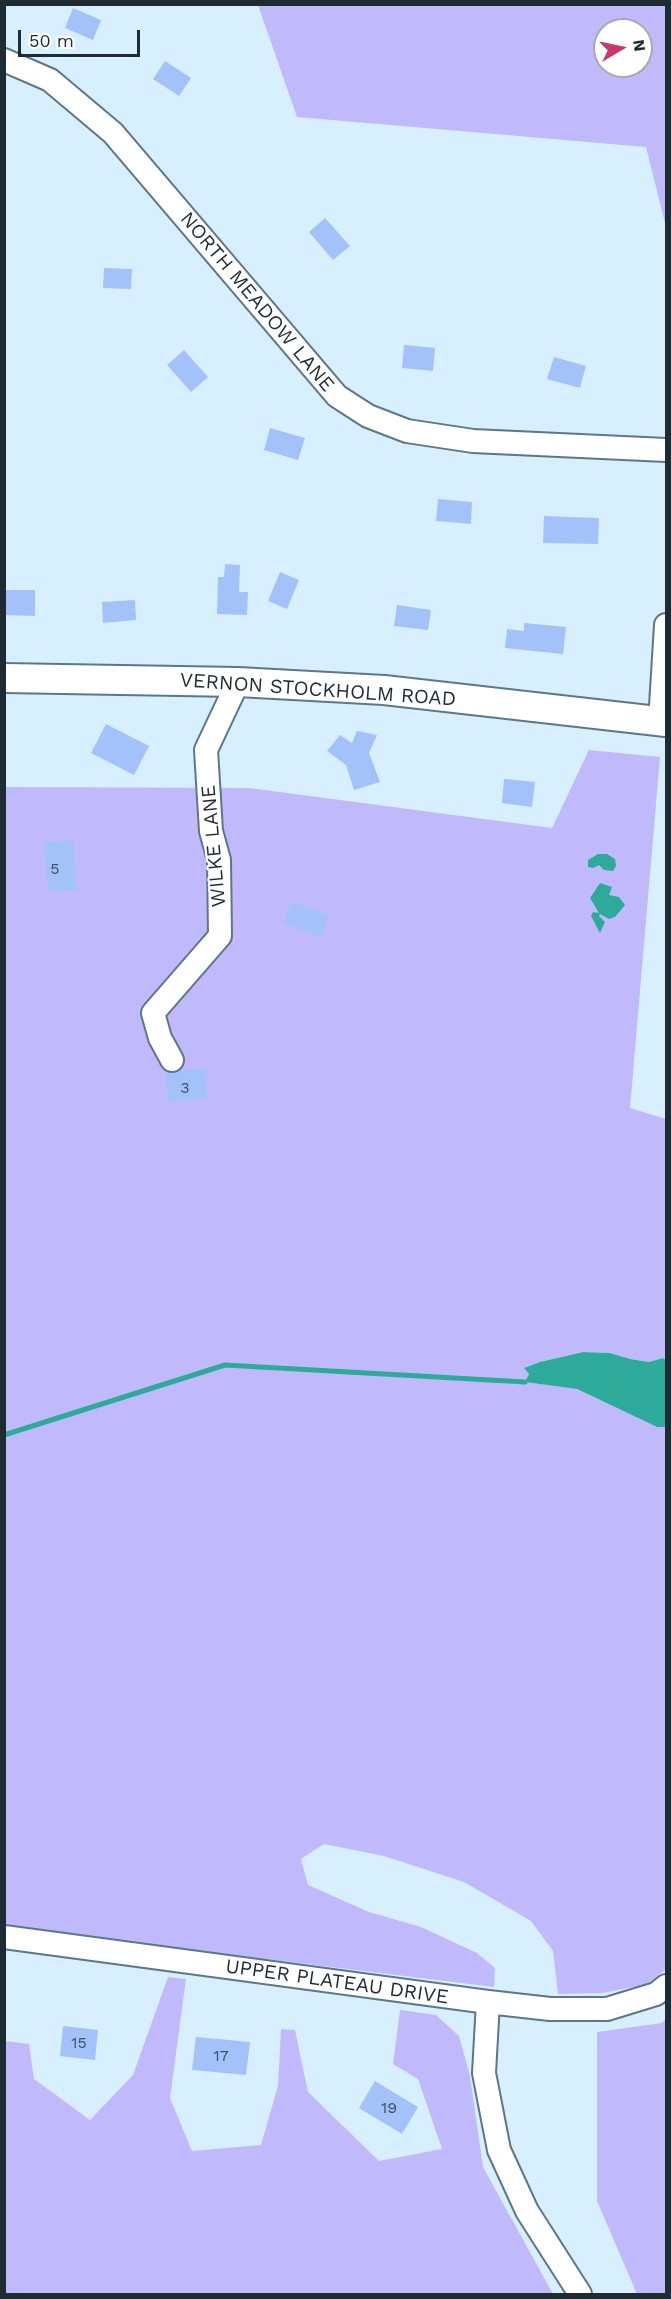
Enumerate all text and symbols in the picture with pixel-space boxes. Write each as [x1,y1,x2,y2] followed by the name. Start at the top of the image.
[21,18,142,56] scale bar
[593,18,653,78] north arrow
[29,30,74,51] text: 50 m
[629,38,650,53] text: N
[175,207,339,397] street label: NORTH MEADOW LANE
[179,668,457,712] street label: VERNON STOCKHOLM ROAD
[197,784,231,908] street label: WILKE LANE
[50,859,60,879] house number: 5
[180,1078,190,1098] house number: 3
[224,1954,450,2010] street label: UPPER PLATEAU DRIVE
[71,2033,87,2053] house number: 15
[213,2046,229,2066] house number: 17
[381,2098,397,2118] house number: 19

